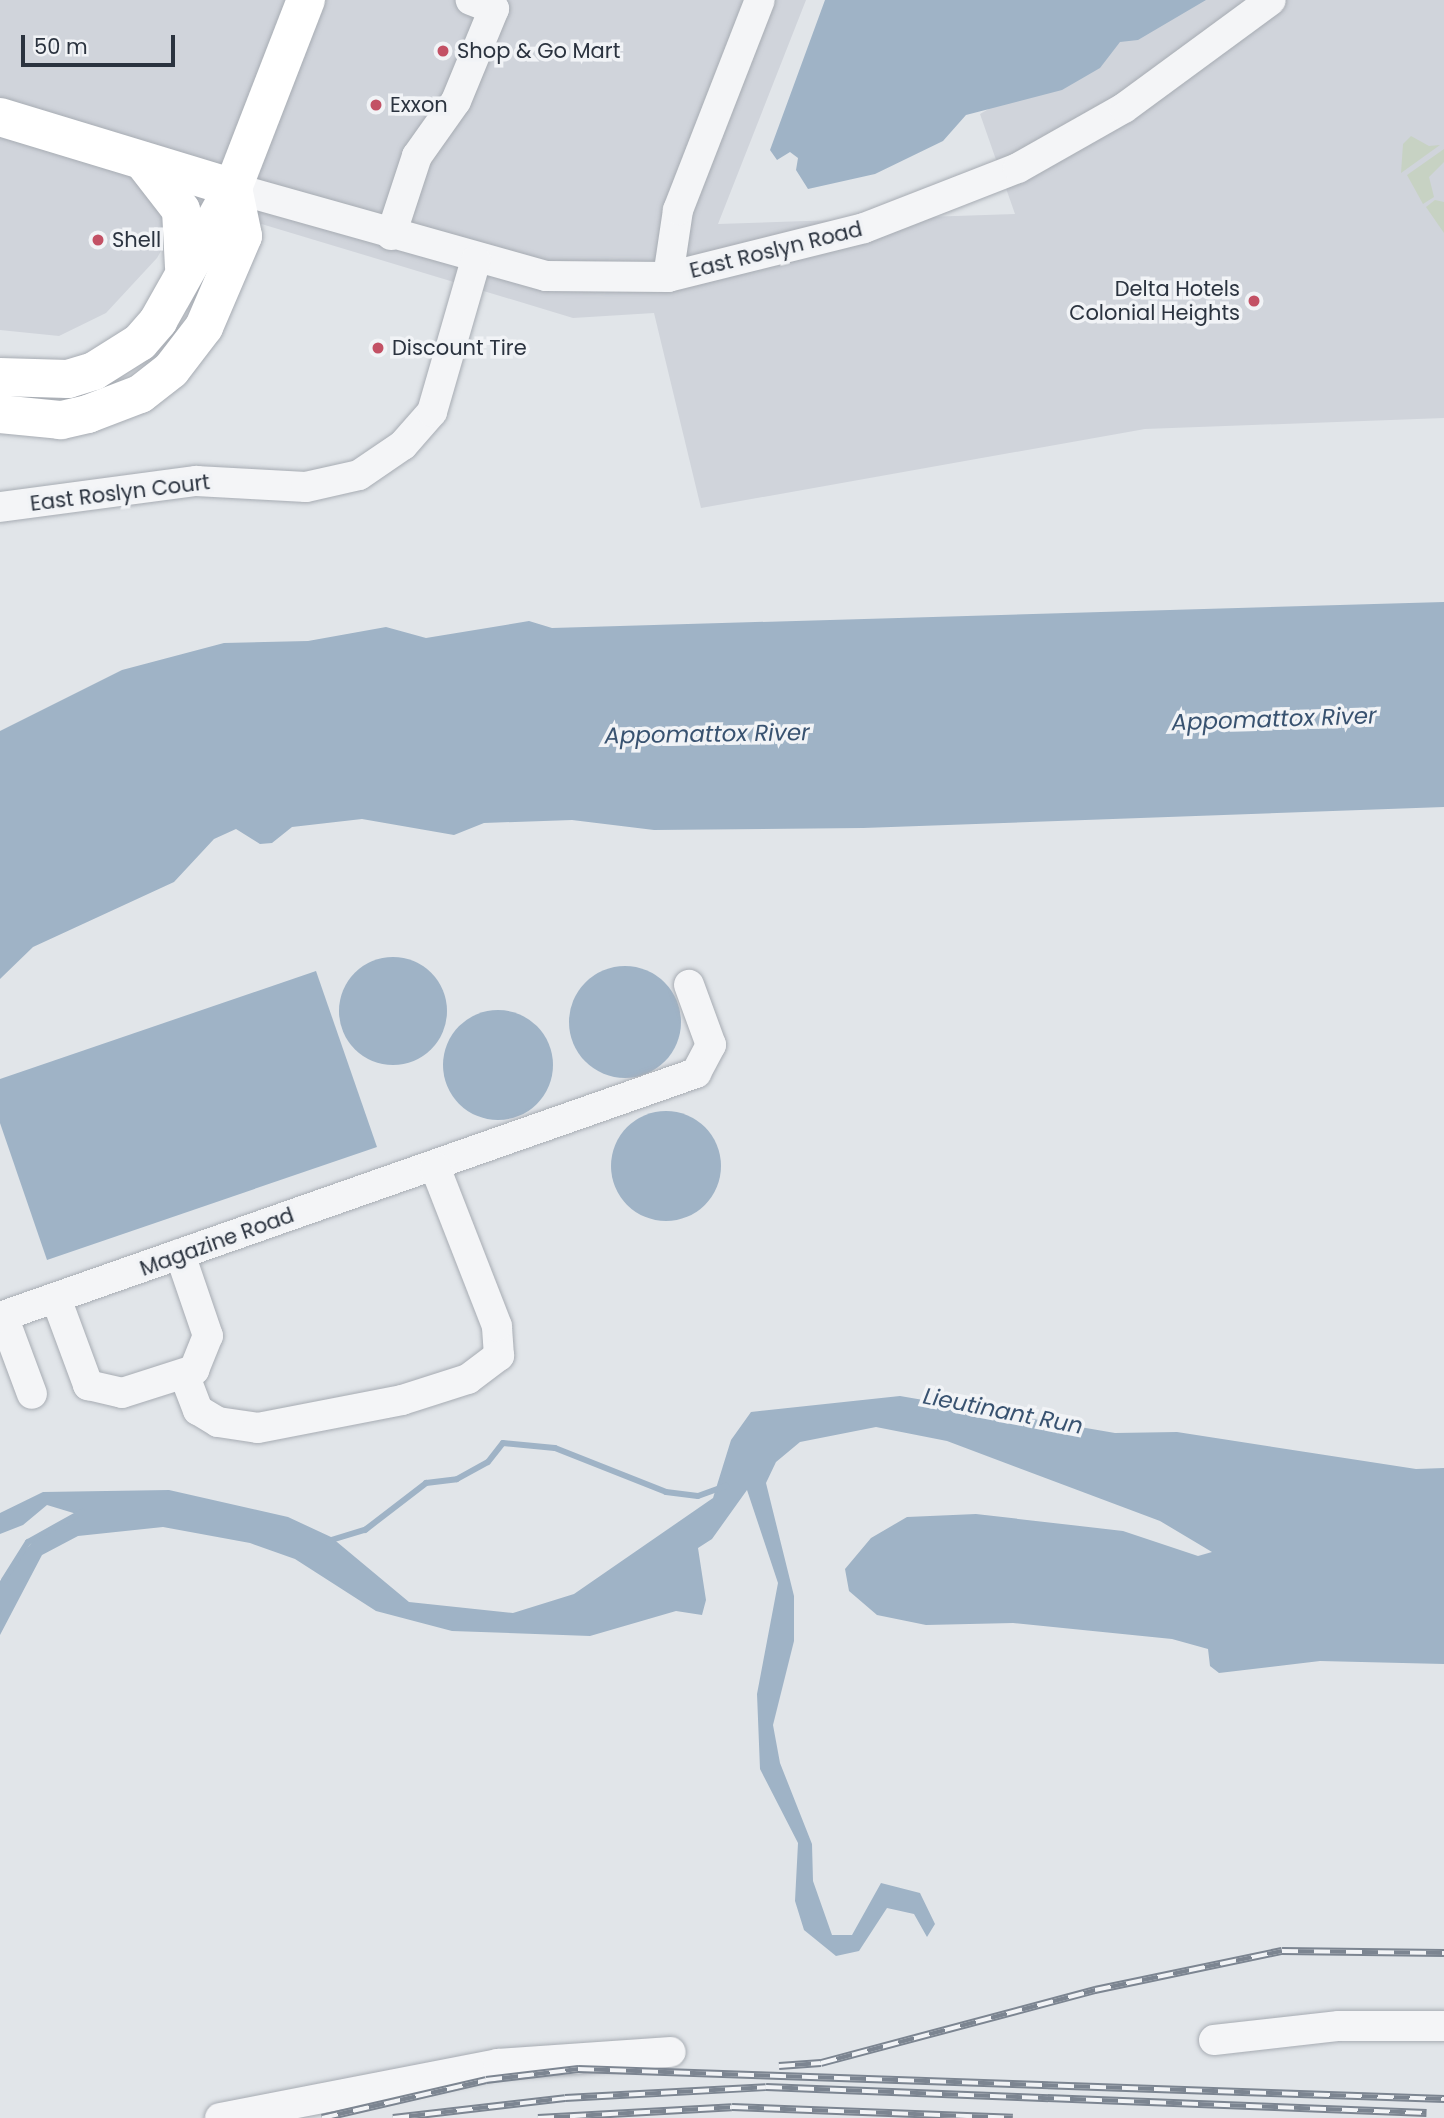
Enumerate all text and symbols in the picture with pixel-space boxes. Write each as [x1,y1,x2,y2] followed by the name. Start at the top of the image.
[24,21,178,65] scale bar
[34,32,88,61] text: 50 m
[457,38,620,64] place label: Shop & Go Mart
[435,43,451,59] marker: Shop & Go Mart
[390,92,448,118] place label: Exxon
[368,97,384,113] marker: Exxon
[687,216,865,284] street label: East Roslyn Road
[112,227,161,253] place label: Shell
[90,232,106,248] marker: Shell
[1069,276,1240,326] place label: Delta Hotels Colonial Heights
[1246,293,1262,309] marker: Delta Hotels Colonial Heights
[392,335,527,361] place label: Discount Tire
[370,340,386,356] marker: Discount Tire
[29,469,211,517] street label: East Roslyn Court
[1171,702,1377,736] water label: Appomattox River
[604,718,810,750] water label: Appomattox River
[137,1202,297,1282] street label: Magazine Road
[921,1382,1085,1440] water label: Lieutinant Run

